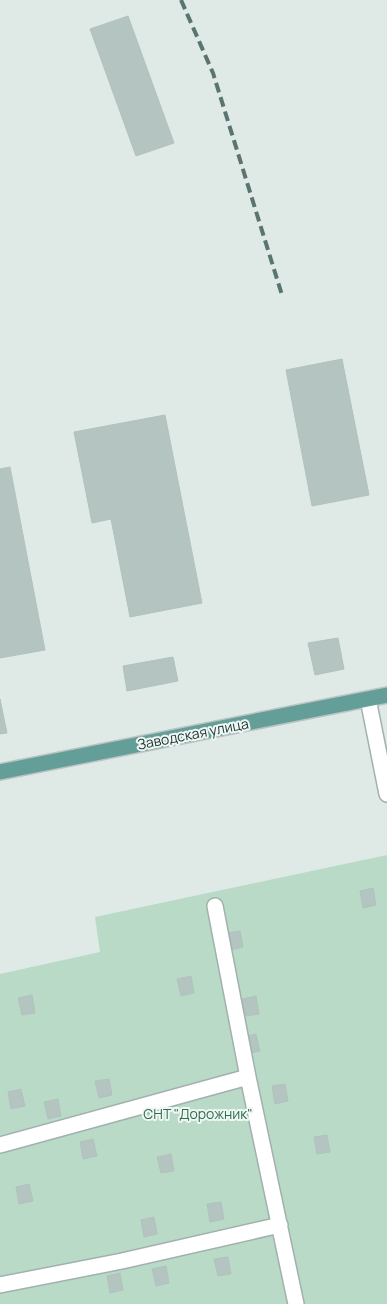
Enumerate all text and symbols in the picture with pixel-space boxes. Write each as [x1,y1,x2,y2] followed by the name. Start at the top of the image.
[136,713,250,754] street label: Заводская улица
[143,1104,253,1123] park label: СНТ "Дорожник"

